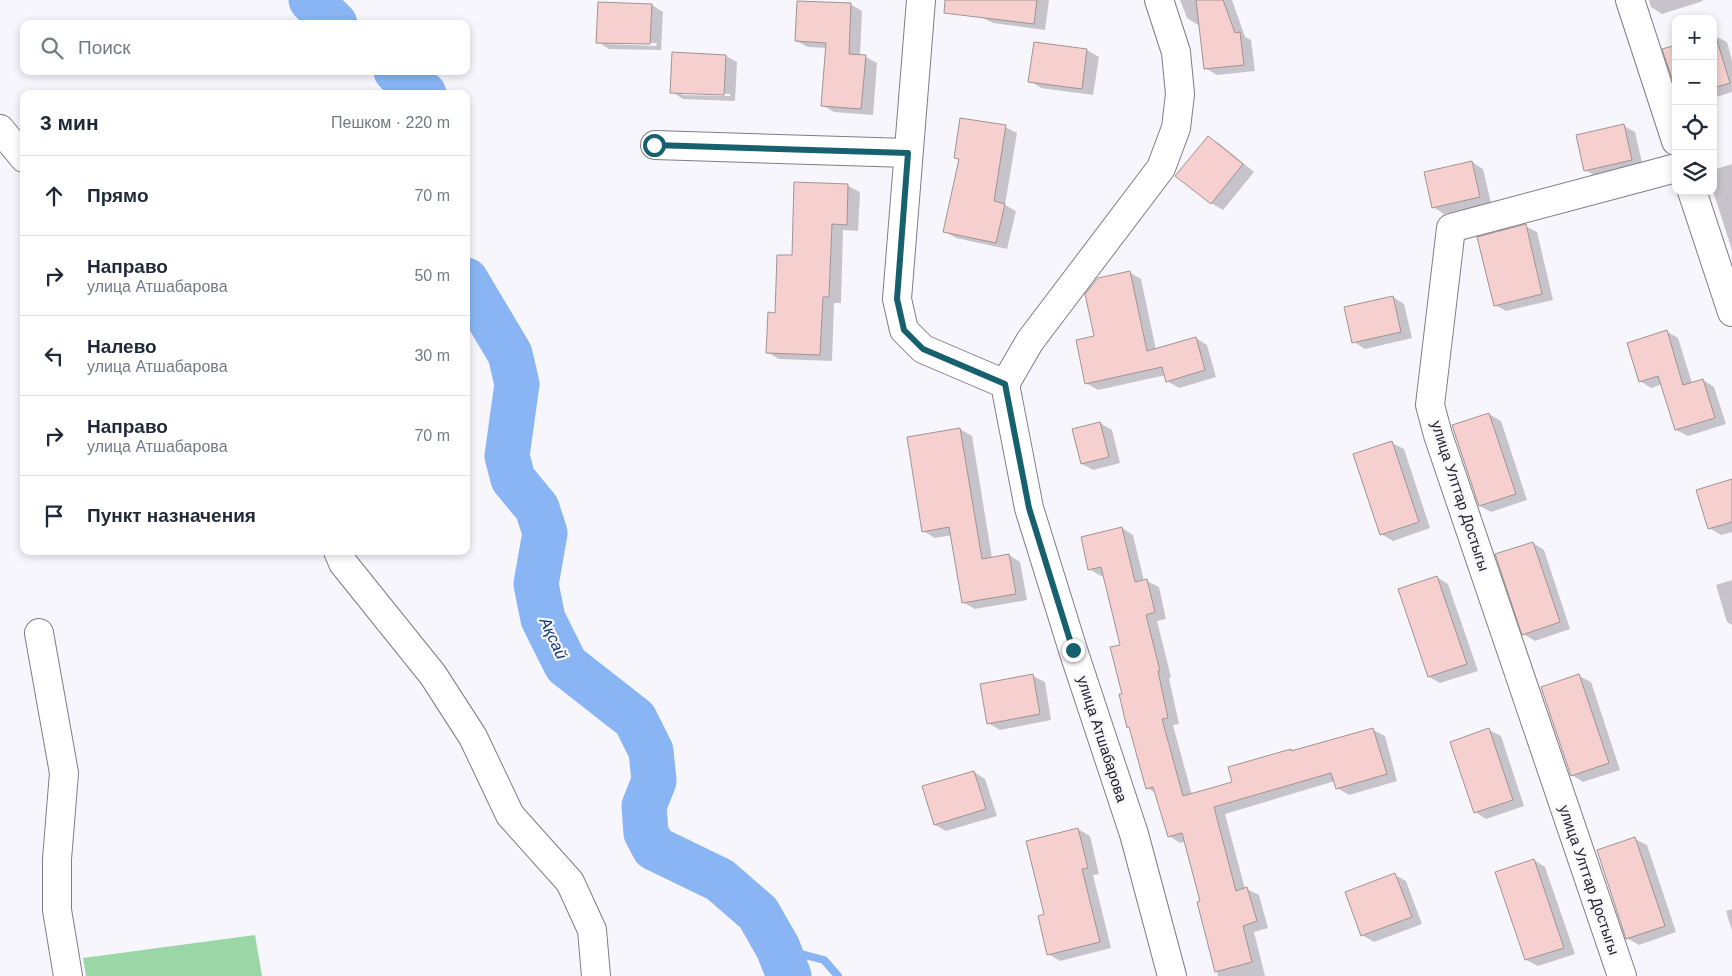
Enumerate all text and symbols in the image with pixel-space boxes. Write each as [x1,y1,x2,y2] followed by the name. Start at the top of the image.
[1672,15,1717,195] map controls
[1672,15,1717,60] button: +
[20,20,470,75] search box
[38,34,66,62] icon: search
[78,37,131,58] text: Поиск
[1672,60,1717,105] button: −
[1672,105,1717,150] button: locate
[40,111,99,134] text: 3 мин
[331,114,450,131] text: Пешком · 220 m
[643,134,666,157] route start
[1672,150,1717,195] button: layers
[40,182,68,210] icon: ahead
[87,185,149,206] text: Прямо
[414,187,450,204] text: 70 m
[87,256,168,277] text: Направо
[40,262,68,290] icon: right
[414,267,450,284] text: 50 m
[87,278,228,295] text: улица Атшабарова
[87,336,157,357] text: Налево
[40,342,68,370] icon: left
[414,347,450,364] text: 30 m
[87,358,228,375] text: улица Атшабарова
[87,416,168,437] text: Направо
[1428,418,1493,573] street label: улица Улттар Достыгы
[40,422,68,450] icon: right
[414,427,450,444] text: 70 m
[87,438,228,455] text: улица Атшабарова
[40,502,68,530] icon: arrive
[87,505,256,526] text: Пункт назначения
[536,614,571,662] water label: Ақсай
[1062,639,1085,662] route end
[1074,674,1131,805] street label: улица Атшабарова
[1556,803,1623,957] street label: улица Улттар Достыгы

